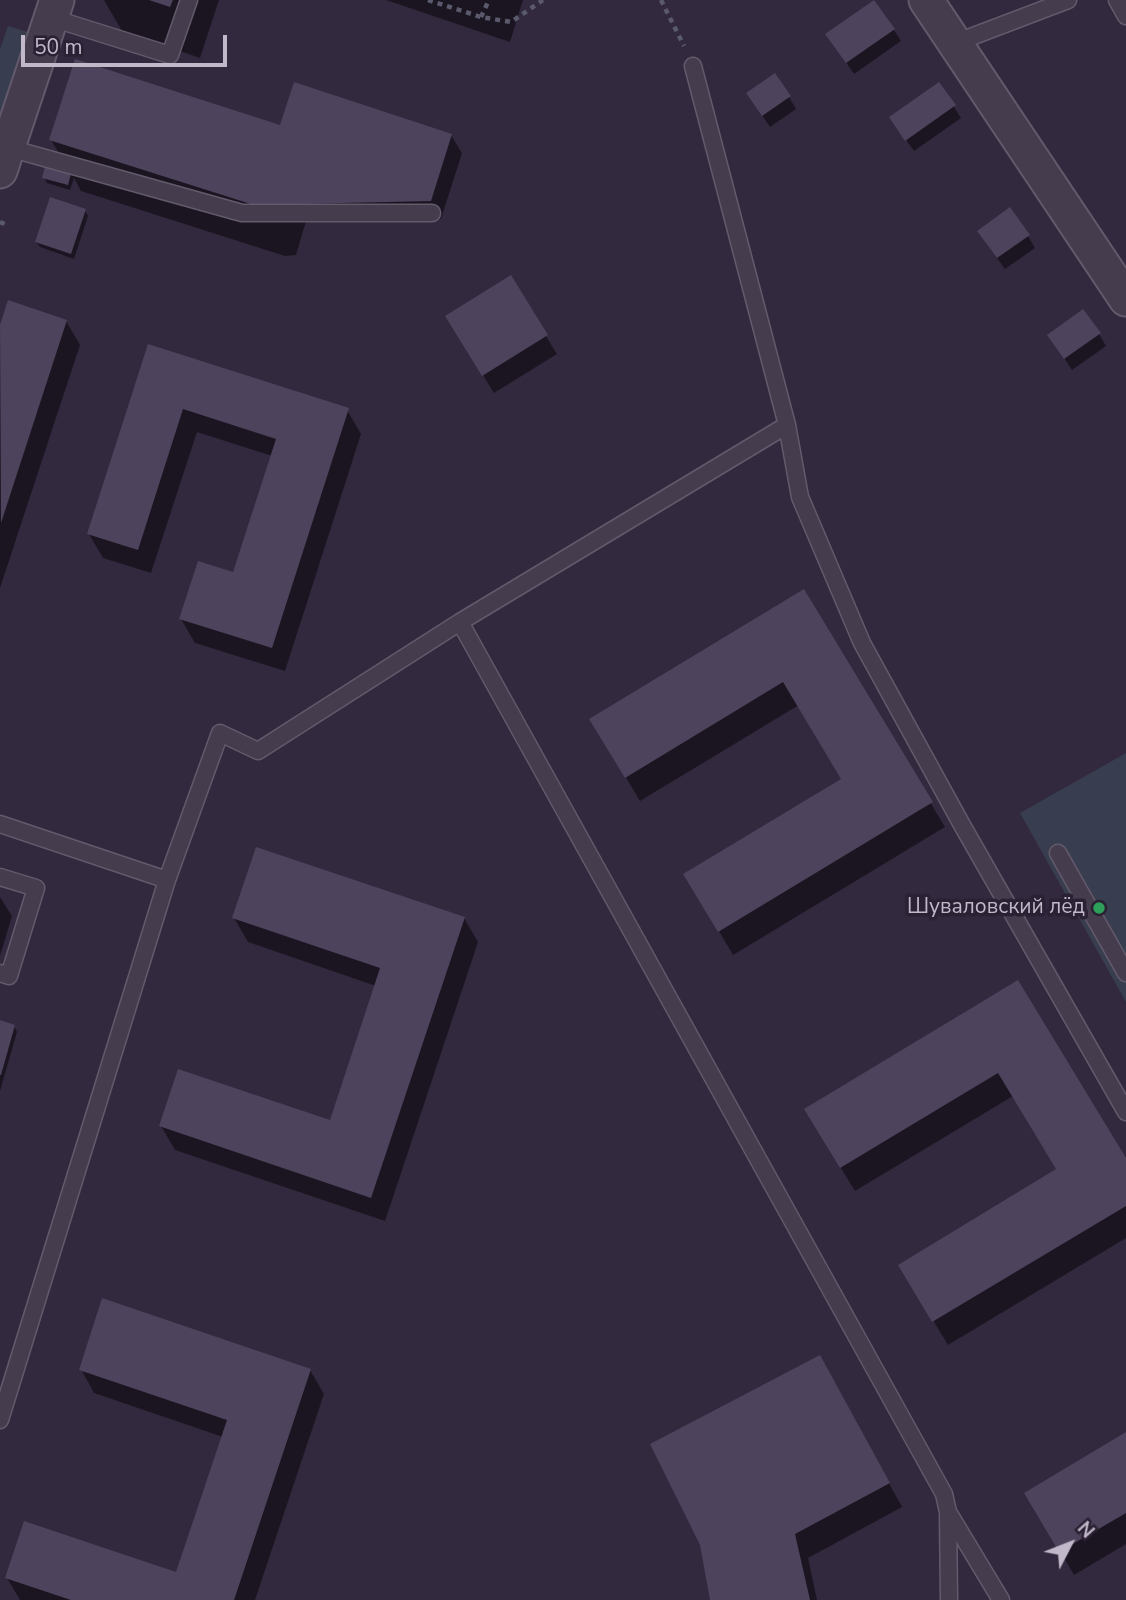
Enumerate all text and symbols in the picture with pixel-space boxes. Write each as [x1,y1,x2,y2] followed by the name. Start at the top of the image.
[24,21,231,65] scale bar
[34,33,83,61] text: 50 m
[907,895,1085,921] place label: Шуваловский лёд
[1091,900,1107,916] marker: Шуваловский лёд
[1035,1509,1105,1579] north arrow
[1071,1516,1100,1544] text: N

